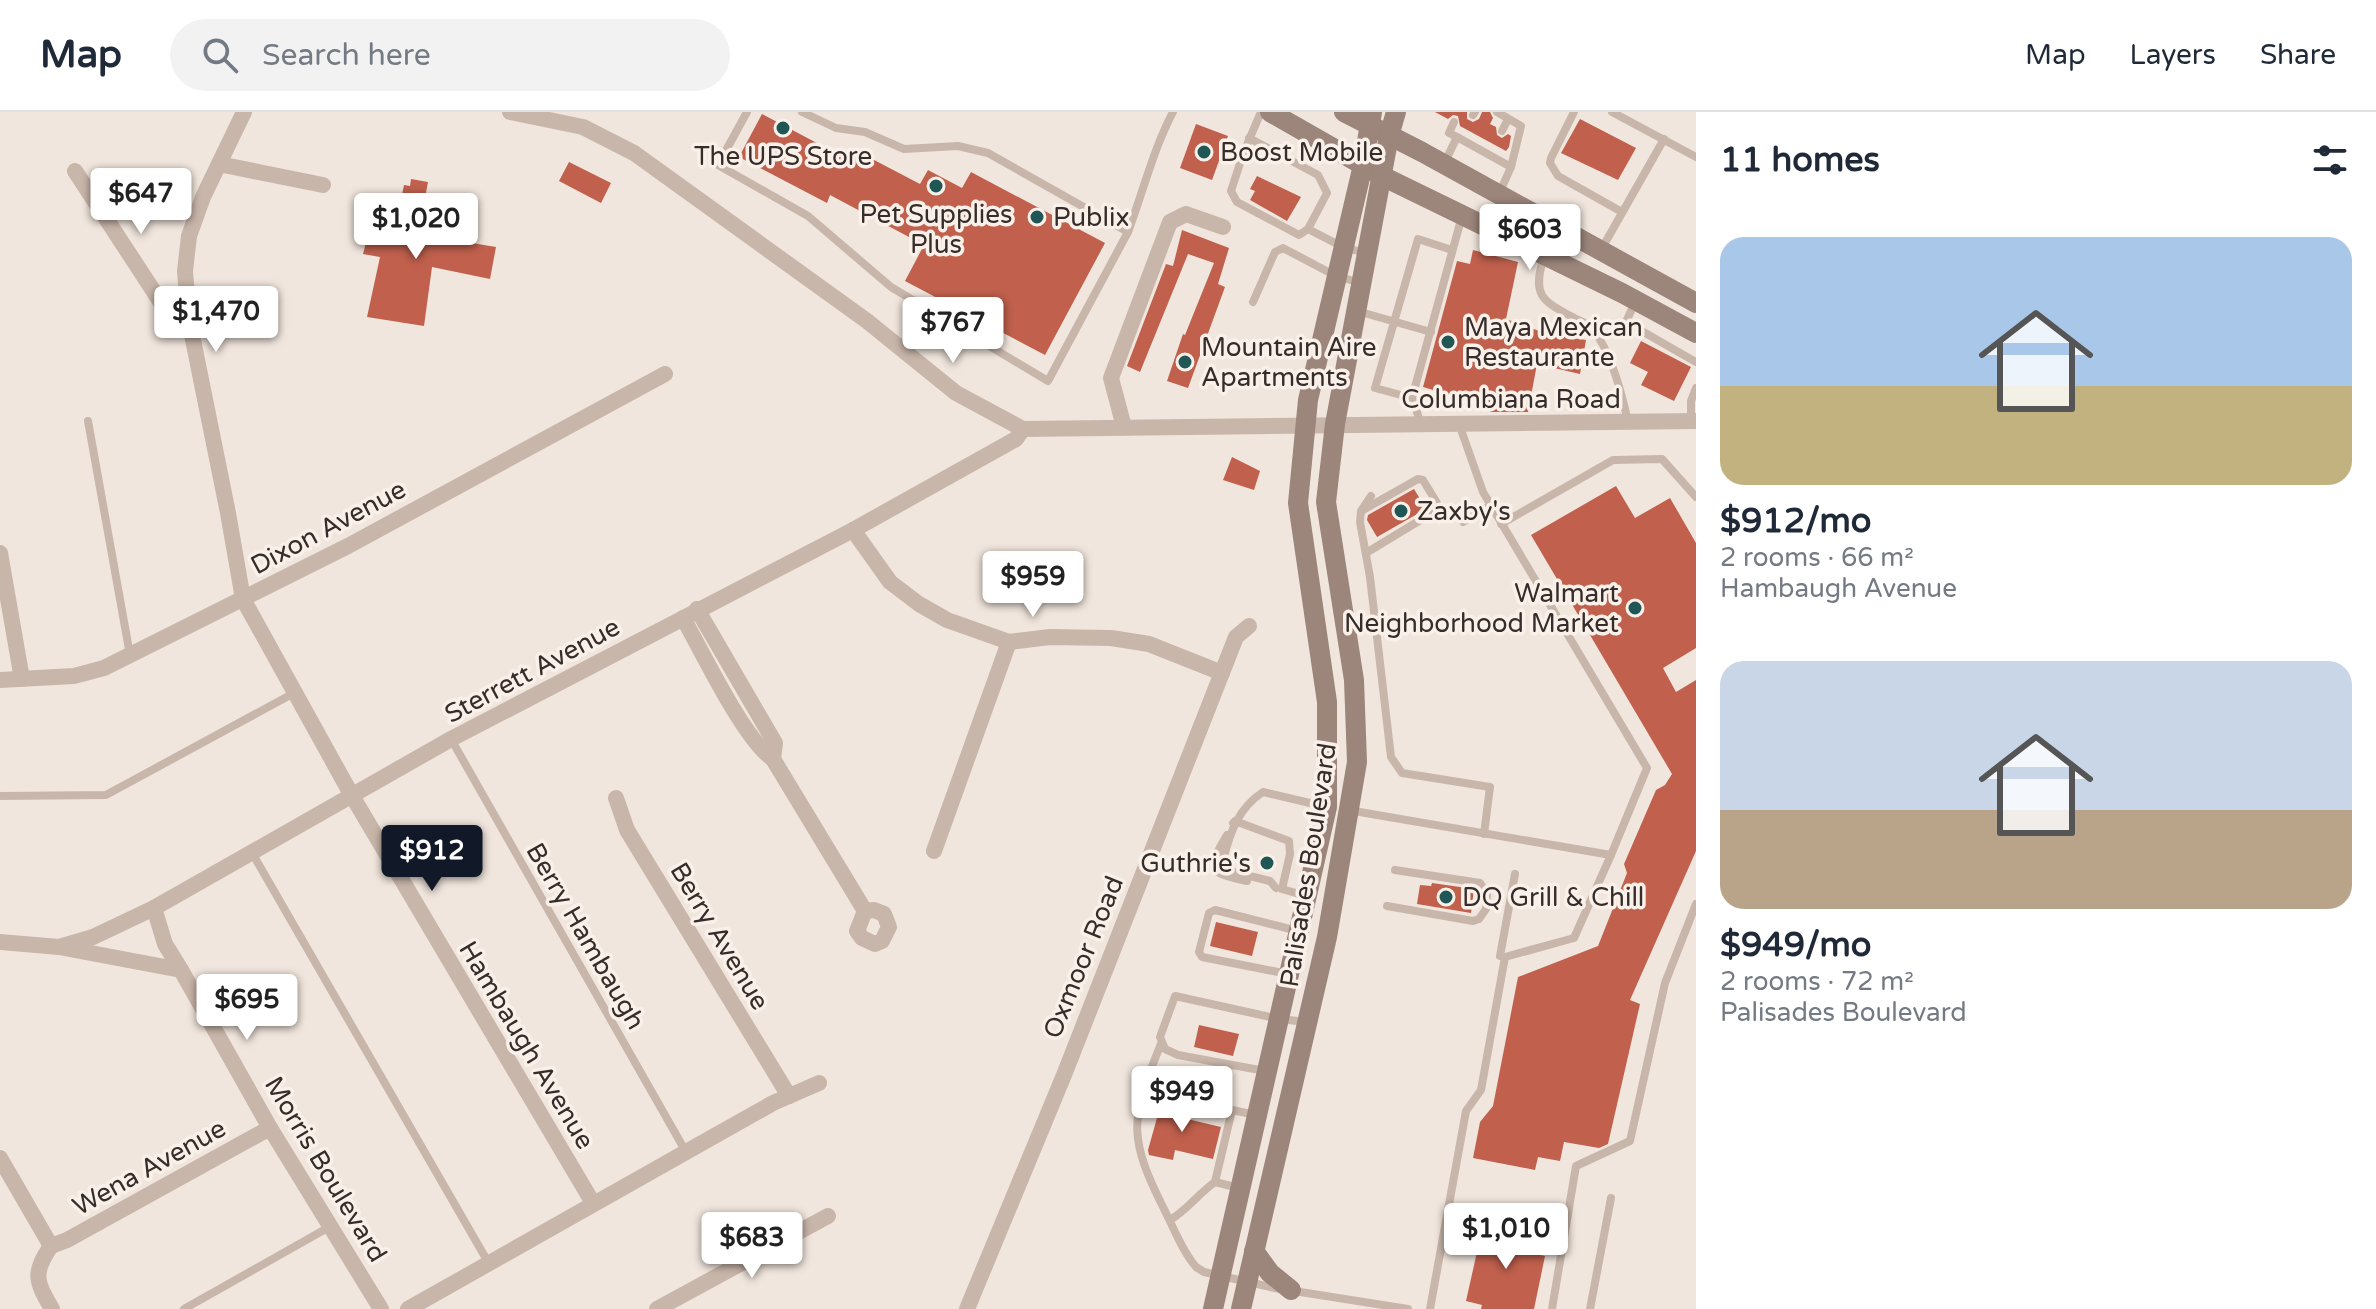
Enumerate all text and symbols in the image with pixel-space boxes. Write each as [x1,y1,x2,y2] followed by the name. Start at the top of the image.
[170,19,730,91] search box
[40,32,122,78] text: Map
[198,33,242,77] icon: search
[262,37,431,74] text: Search here
[2025,38,2086,72] text: Map
[2130,38,2216,72] text: Layers
[2260,38,2336,72] text: Share
[774,119,792,137] marker: The UPS Store
[1220,137,1383,168] place label: Boost Mobile
[2308,138,2352,182] icon: filters
[1720,140,1880,181] text: 11 homes
[694,141,872,172] place label: The UPS Store
[1195,143,1213,161] marker: Boost Mobile
[94,168,188,236] pin: $647
[927,177,945,195] marker: Pet Supplies Plus
[108,178,174,209] text: $647
[351,193,481,261] pin: $1,020
[859,199,1013,260] place label: Pet Supplies Plus
[1053,202,1130,233] place label: Publix
[372,203,460,234] text: $1,020
[1483,204,1577,272] pin: $603
[1028,208,1046,226] marker: Publix
[1497,214,1563,245] text: $603
[151,286,281,354] pin: $1,470
[1964,289,2108,433] icon: home
[172,296,260,327] text: $1,470
[906,297,1000,365] pin: $767
[920,307,986,338] text: $767
[1464,312,1643,373] place label: Maya Mexican Restaurante
[1201,332,1377,393] place label: Mountain Aire Apartments
[1439,333,1457,351] marker: Maya Mexican Restaurante
[1176,353,1194,371] marker: Mountain Aire Apartments
[1401,384,1621,415] street label: Columbiana Road
[245,474,411,581] street label: Dixon Avenue
[1417,496,1511,527] place label: Zaxby's
[1720,501,1871,542] text: $912/mo
[1392,502,1410,520] marker: Zaxby's
[1720,542,1914,573] text: 2 rooms · 66 m²
[986,551,1080,619] pin: $959
[1000,561,1066,592] text: $959
[1720,573,1957,604] text: Hambaugh Avenue
[1344,578,1619,639] place label: Walmart Neighborhood Market
[1626,599,1644,617] marker: Walmart Neighborhood Market
[439,611,625,730] street label: Sterrett Avenue
[1964,713,2108,857] icon: home
[1274,741,1343,989] street label: Palisades Boulevard
[385,825,479,893] pin: $912
[399,835,465,866] text: $912
[520,837,652,1035] street label: Berry Hambaugh
[1140,848,1251,879] place label: Guthrie's
[1258,854,1276,872] marker: Guthrie's
[663,857,776,1016] street label: Berry Avenue
[1037,871,1130,1043] street label: Oxmoor Road
[1462,882,1644,913] place label: DQ Grill & Chill
[1437,888,1455,906] marker: DQ Grill & Chill
[1720,925,1871,966] text: $949/mo
[452,936,601,1155] street label: Hambaugh Avenue
[1720,966,1914,997] text: 2 rooms · 72 m²
[200,974,294,1042] pin: $695
[214,984,280,1015] text: $695
[1720,997,1967,1028] text: Palisades Boulevard
[1135,1066,1229,1134] pin: $949
[258,1071,393,1268] street label: Morris Boulevard
[1149,1076,1215,1107] text: $949
[67,1113,231,1222] street label: Wena Avenue
[1441,1203,1571,1271] pin: $1,010
[705,1212,799,1280] pin: $683
[1462,1213,1550,1244] text: $1,010
[719,1222,785,1253] text: $683

